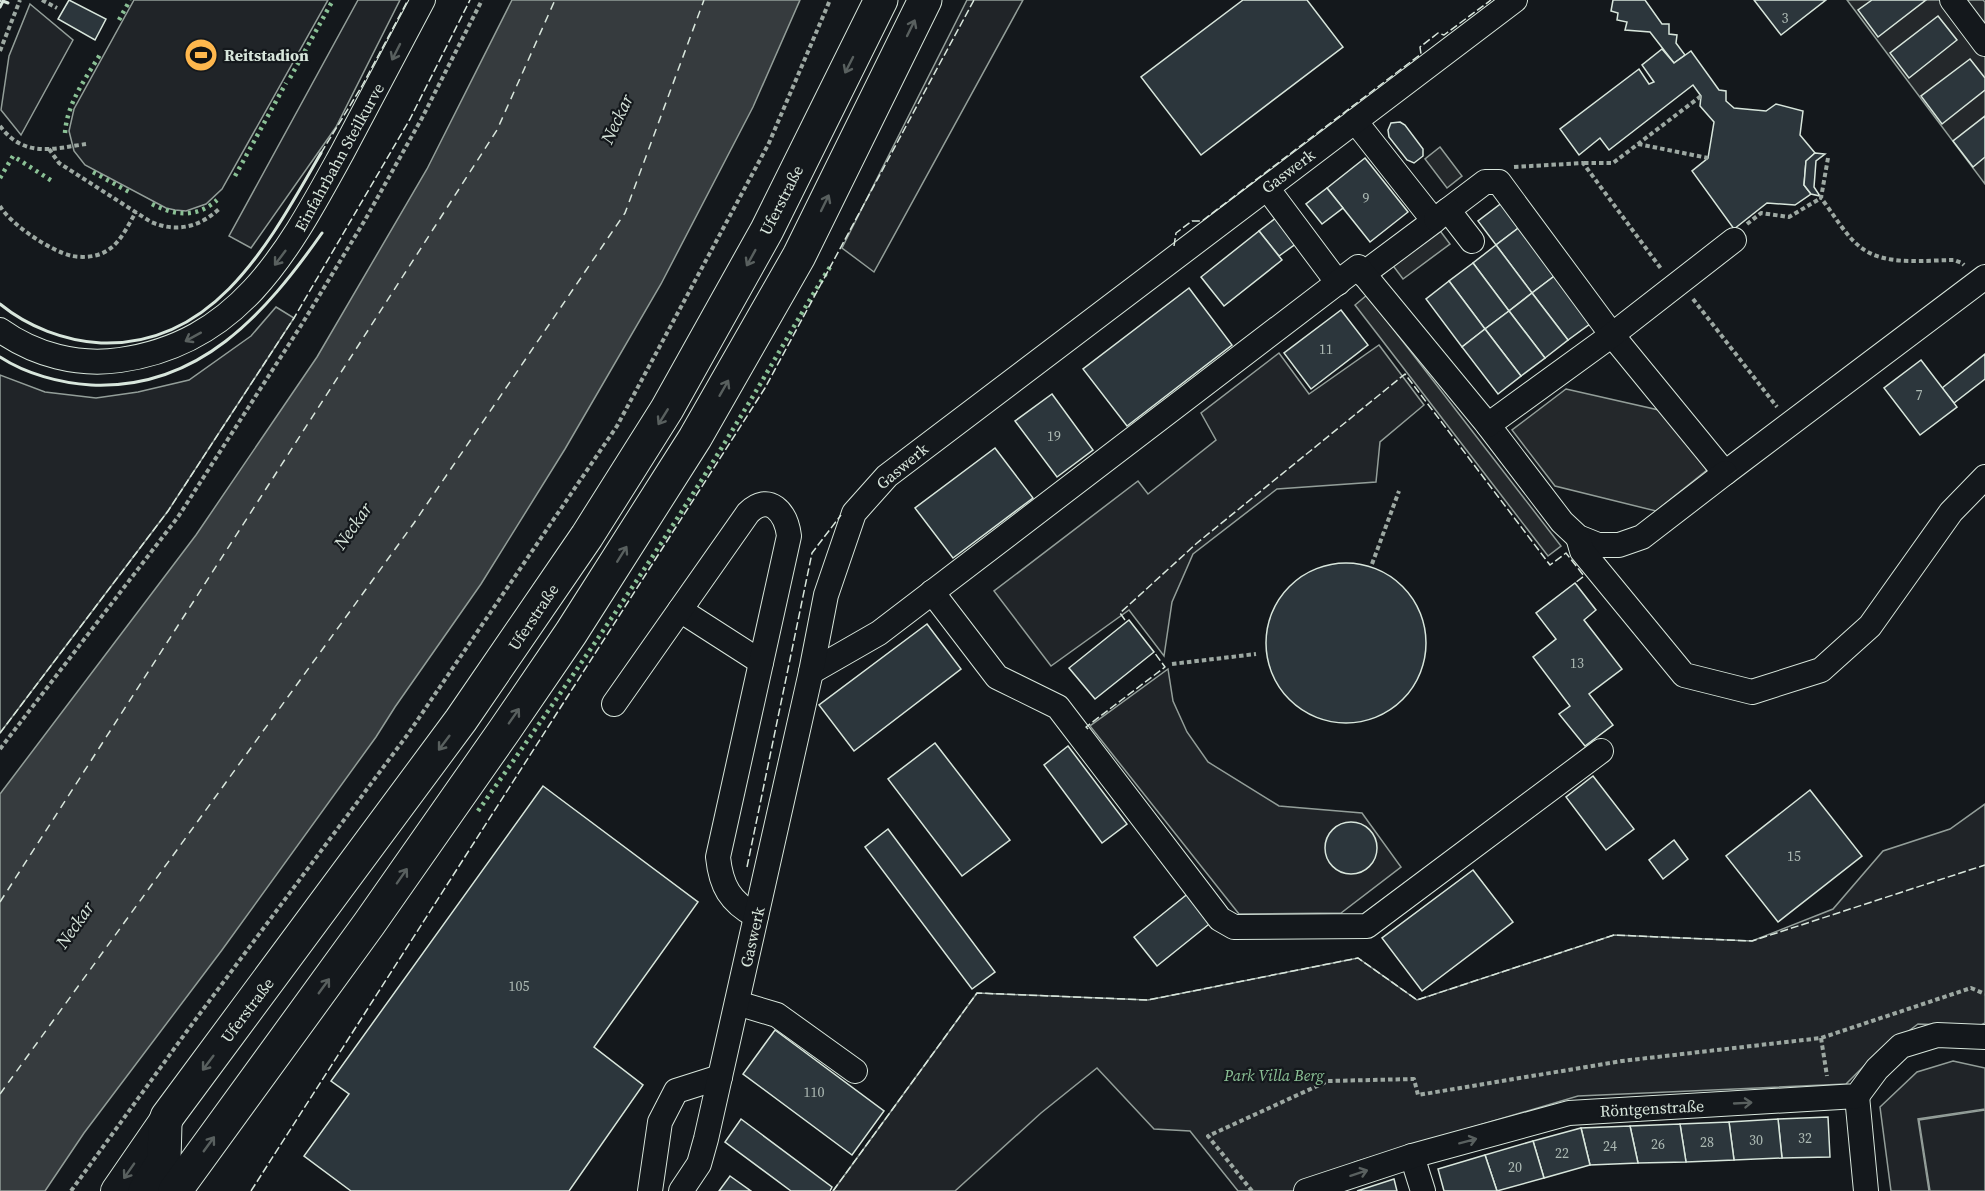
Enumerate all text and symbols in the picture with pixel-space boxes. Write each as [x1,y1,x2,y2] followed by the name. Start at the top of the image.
[1782,8,1789,28] house number: 3
[906,20,918,38] one-way arrow
[183,37,219,73] sports icon: Reitstadion
[390,43,402,60] one-way arrow
[224,44,309,66] place label: Reitstadion
[843,56,855,74] one-way arrow
[289,79,389,235] street label: Einfahrbahn Steilkurve
[594,89,639,149] water label: Neckar
[1257,144,1319,198] street label: Gaswerk
[754,161,808,239] street label: Uferstraße
[1363,188,1370,208] house number: 9
[820,195,831,213] one-way arrow
[745,248,756,266] one-way arrow
[273,250,286,266] one-way arrow
[185,331,202,343] one-way arrow
[1319,339,1333,359] house number: 11
[718,380,730,397] one-way arrow
[1916,385,1923,405] house number: 7
[656,408,668,425] one-way arrow
[1047,426,1061,446] house number: 19
[871,438,933,494] street label: Gaswerk
[327,497,378,555] water label: Neckar
[616,546,628,563] one-way arrow
[503,579,563,655] street label: Uferstraße
[1570,653,1584,673] house number: 13
[508,709,520,725] one-way arrow
[438,735,451,751] one-way arrow
[1787,846,1801,866] house number: 15
[396,868,408,885] one-way arrow
[49,896,100,954] water label: Neckar
[734,904,770,969] street label: Gaswerk
[215,973,279,1047] street label: Uferstraße
[509,976,530,996] house number: 105
[318,978,330,994] one-way arrow
[201,1054,214,1070] one-way arrow
[1223,1064,1325,1086] park label: Park Villa Berg
[804,1082,825,1102] house number: 110
[1599,1094,1705,1122] street label: Röntgenstraße
[1733,1097,1753,1108] one-way arrow
[1798,1128,1812,1148] house number: 32
[1749,1130,1763,1150] house number: 30
[1700,1132,1714,1152] house number: 28
[1459,1134,1478,1146] one-way arrow
[1651,1134,1665,1154] house number: 26
[203,1136,215,1152] one-way arrow
[1603,1136,1617,1156] house number: 24
[1555,1143,1569,1163] house number: 22
[1508,1157,1522,1177] house number: 20
[123,1163,135,1179] one-way arrow
[1349,1167,1368,1178] one-way arrow

